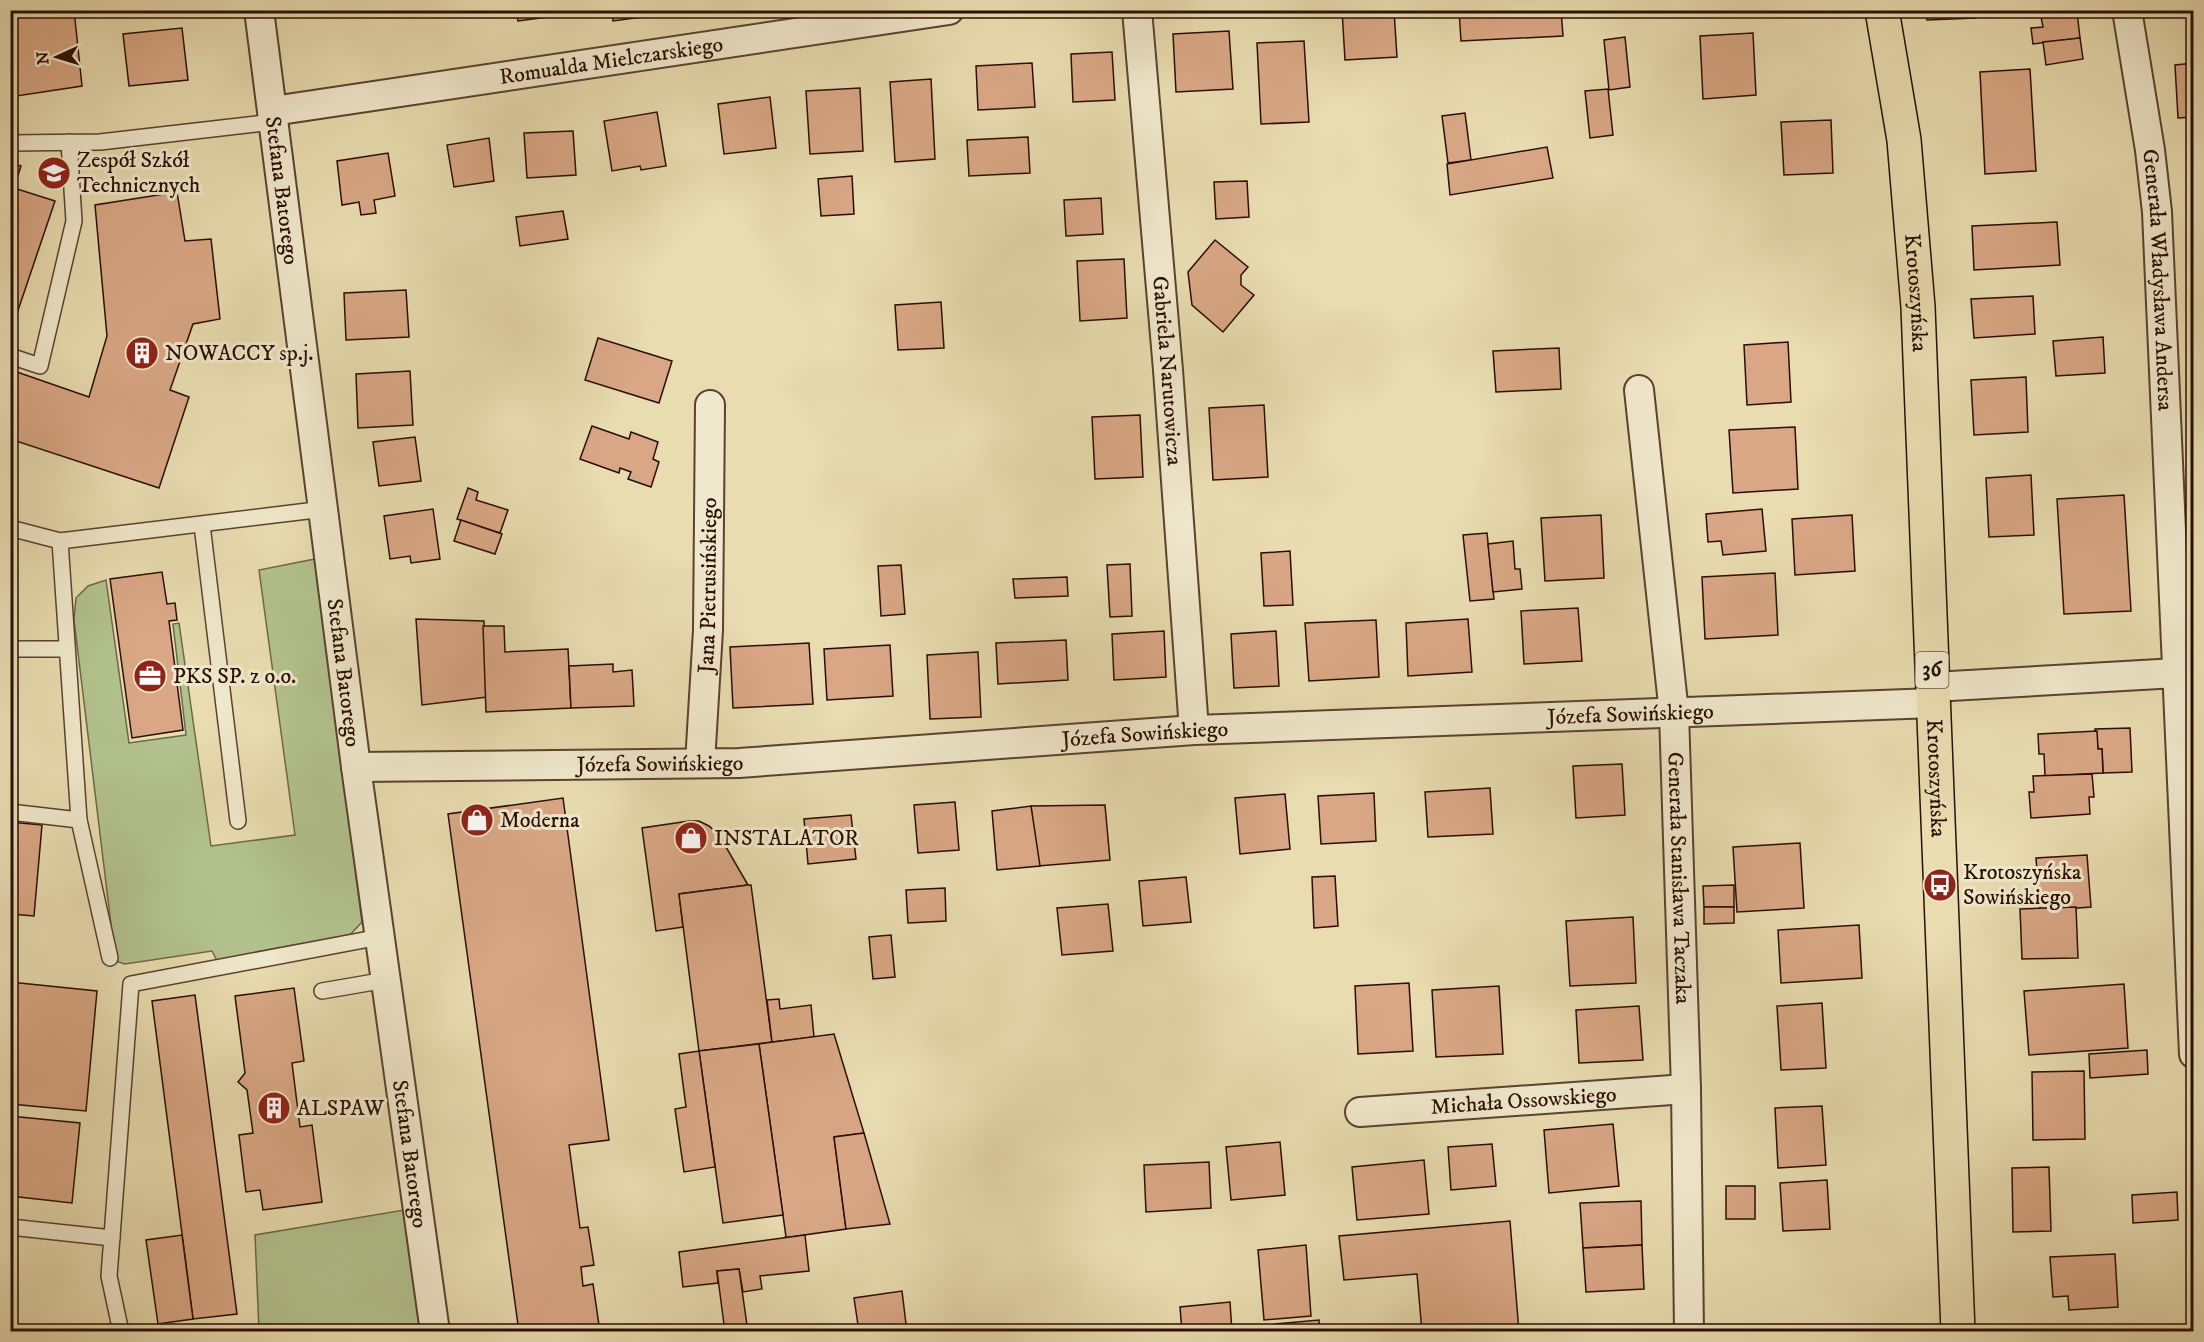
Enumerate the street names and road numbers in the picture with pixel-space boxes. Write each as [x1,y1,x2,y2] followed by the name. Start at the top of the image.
[498,30,725,90] street label: Romualda Mielczarskiego
[259,115,305,266] street label: Stefana Batorego
[2136,147,2179,412] street label: Generała Władysława Andersa
[1898,232,1933,353] street label: Krotoszyńska
[1146,275,1188,467] street label: Gabriela Narutowicza
[692,497,723,676] street label: Jana Pietrusińskiego
[321,597,367,748] street label: Stefana Batorego
[1916,652,1948,688] road number: 36
[1545,698,1714,731] street label: Józefa Sowińskiego
[1059,715,1229,753] street label: Józefa Sowińskiego
[1921,718,1952,839] street label: Krotoszyńska
[574,749,743,778] street label: Józefa Sowińskiego
[1662,751,1697,1005] street label: Generała Stanisława Taczaka
[386,1078,434,1230] street label: Stefana Batorego
[1430,1080,1617,1120] street label: Michała Ossowskiego

